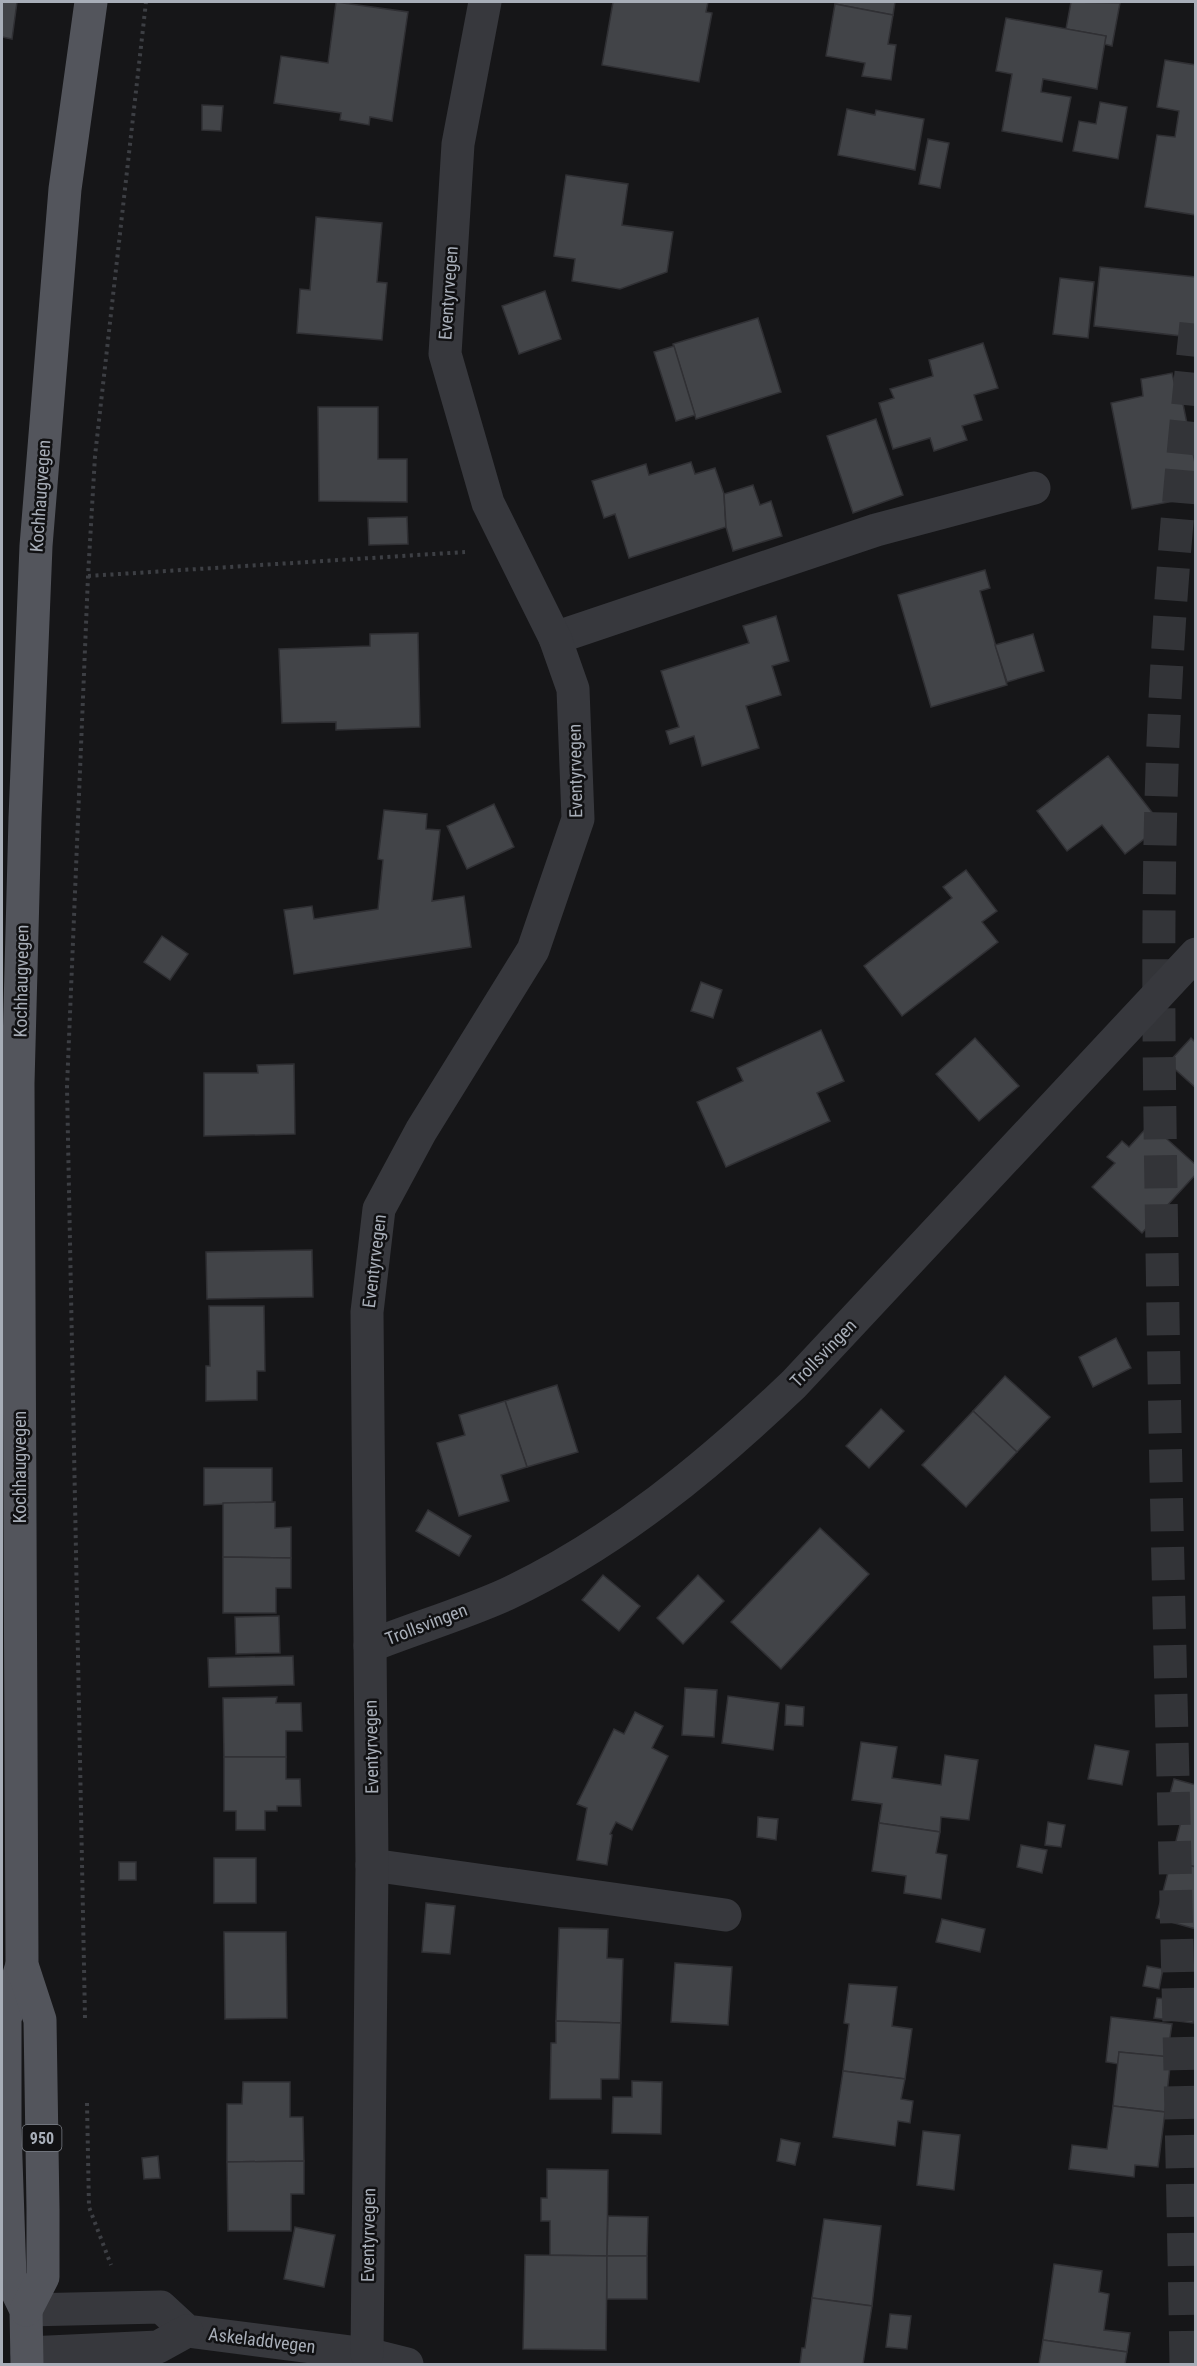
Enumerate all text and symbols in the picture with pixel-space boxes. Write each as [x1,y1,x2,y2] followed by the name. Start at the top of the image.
[434,245,462,341] street label: Eventyrvegen
[26,439,54,553] street label: Kochhaugvegen
[564,724,586,818] street label: Eventyrvegen
[10,925,32,1037] street label: Kochhaugvegen
[358,1213,390,1309] street label: Eventyrvegen
[786,1315,860,1391] street label: Trollsvingen
[9,1411,30,1523] street label: Kochhaugvegen
[382,1599,470,1649] street label: Trollsvingen
[360,1700,382,1794] street label: Eventyrvegen
[22,2125,62,2151] road number: 950
[357,2188,379,2282] street label: Eventyrvegen
[207,2323,317,2357] street label: Askeladdvegen

